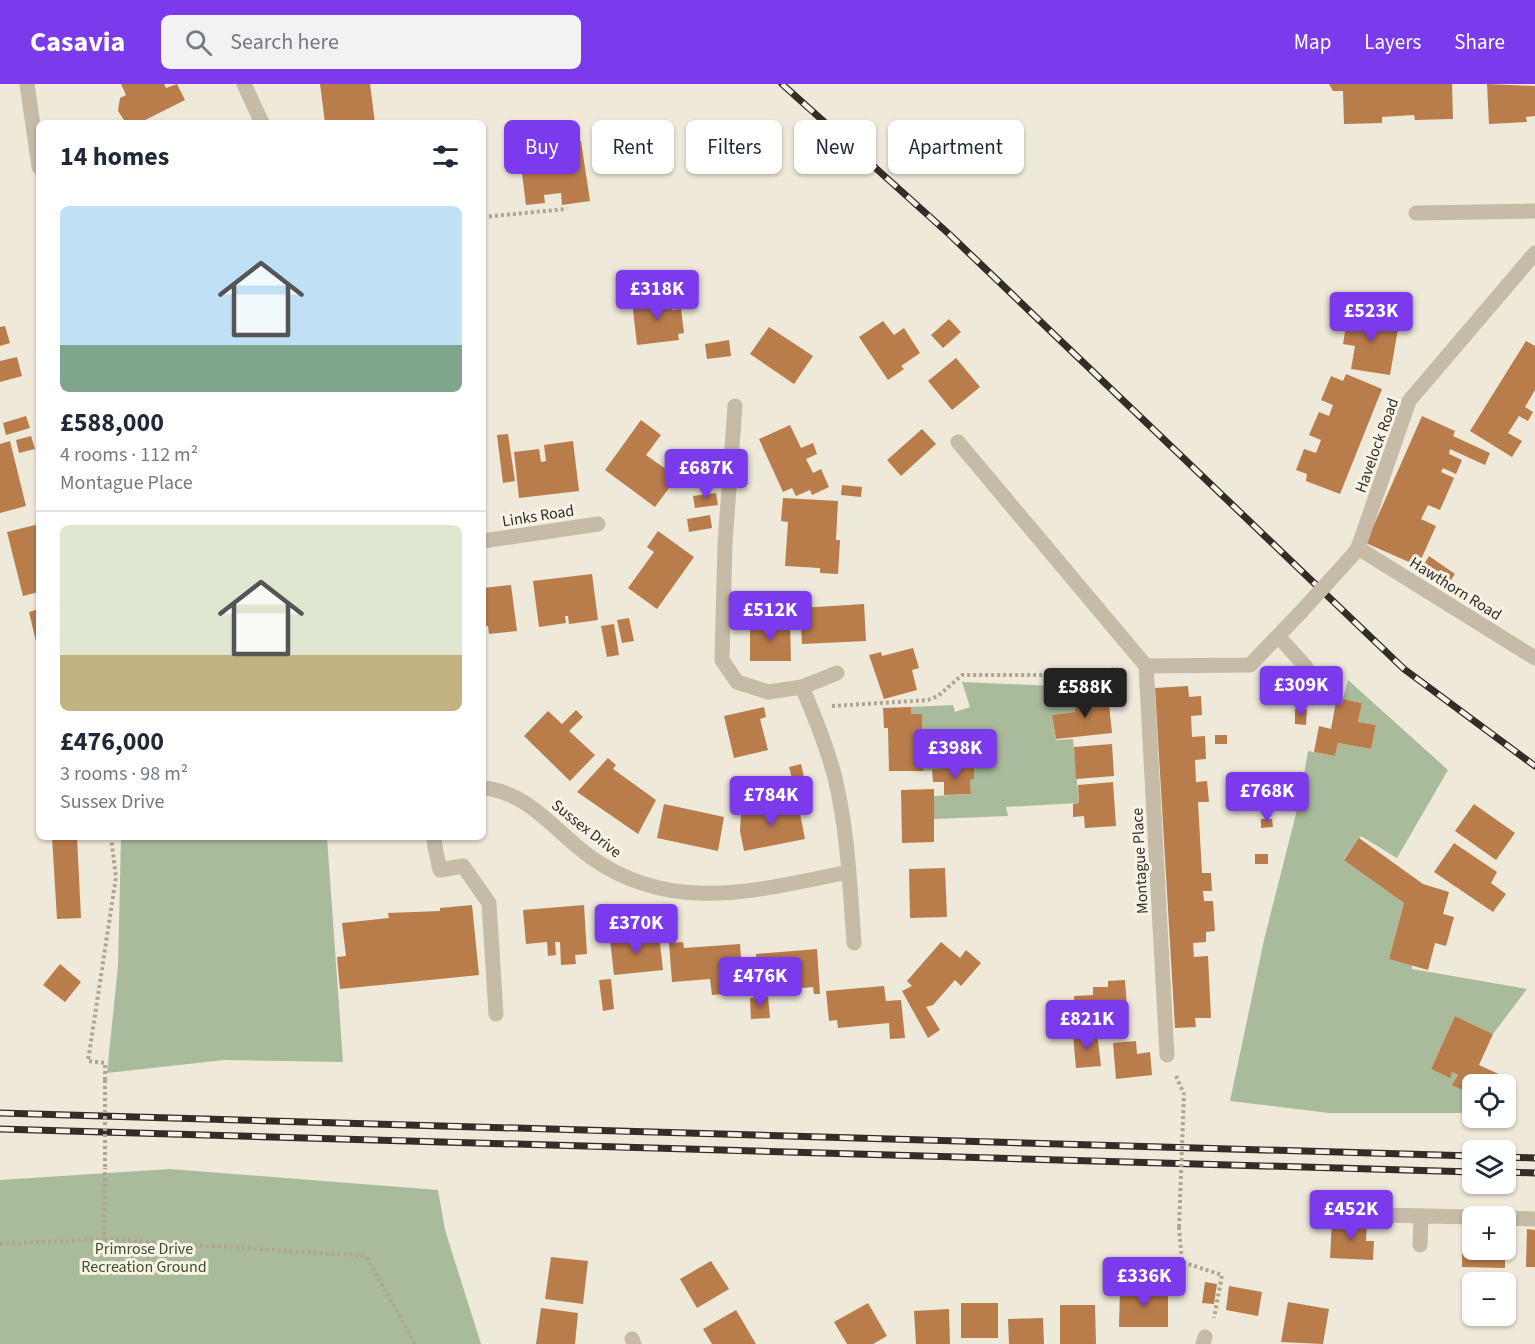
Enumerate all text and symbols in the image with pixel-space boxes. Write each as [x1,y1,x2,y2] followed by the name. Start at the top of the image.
[161,15,581,69] search box
[30,22,125,62] text: Casavia
[182,26,215,59] icon: search
[230,26,339,58] text: Search here
[1294,27,1331,57] text: Map
[1364,27,1421,57] text: Layers
[1454,27,1505,57] text: Share
[504,120,580,174] chip: Buy
[592,120,674,174] chip: Rent
[686,120,782,174] chip: Filters
[794,120,876,174] chip: New
[888,120,1024,174] chip: Apartment
[60,138,169,175] text: 14 homes
[429,140,462,173] icon: filters
[207,245,315,353] icon: home
[615,270,699,321] pin: £318K
[630,275,684,303] text: £318K
[1329,292,1413,343] pin: £523K
[1344,297,1398,325] text: £523K
[1350,395,1404,496] street label: Havelock Road
[60,404,164,441] text: £588,000
[60,441,198,469] text: 4 rooms · 112 m²
[664,449,748,500] pin: £687K
[679,454,733,482] text: £687K
[60,469,193,497] text: Montague Place
[501,499,576,533] street label: Links Road
[1405,552,1506,626] street label: Hawthorn Road
[207,564,315,672] icon: home
[728,591,812,642] pin: £512K
[743,596,797,624] text: £512K
[1259,666,1343,717] pin: £309K
[1043,668,1127,719] pin: £588K
[1274,671,1328,699] text: £309K
[1058,673,1112,701] text: £588K
[60,723,164,760] text: £476,000
[913,729,997,780] pin: £398K
[928,734,982,762] text: £398K
[60,760,188,788] text: 3 rooms · 98 m²
[1225,772,1309,823] pin: £768K
[729,776,813,827] pin: £784K
[1240,777,1294,805] text: £768K
[744,781,798,809] text: £784K
[60,788,164,816] text: Sussex Drive
[547,794,626,863] street label: Sussex Drive
[1126,807,1154,915] street label: Montague Place
[594,904,678,955] pin: £370K
[609,909,663,937] text: £370K
[718,957,802,1008] pin: £476K
[733,962,787,990] text: £476K
[1045,1000,1129,1051] pin: £821K
[1060,1005,1114,1033] text: £821K
[1462,1074,1516,1326] map controls
[1462,1074,1516,1128] button: locate
[1462,1140,1516,1194] button: layers
[1309,1190,1393,1241] pin: £452K
[1324,1195,1378,1223] text: £452K
[1462,1206,1516,1260] button: +
[81,1238,207,1278] park label: Primrose Drive Recreation Ground
[1102,1257,1186,1308] pin: £336K
[1117,1262,1171,1290] text: £336K
[1462,1272,1516,1326] button: −

